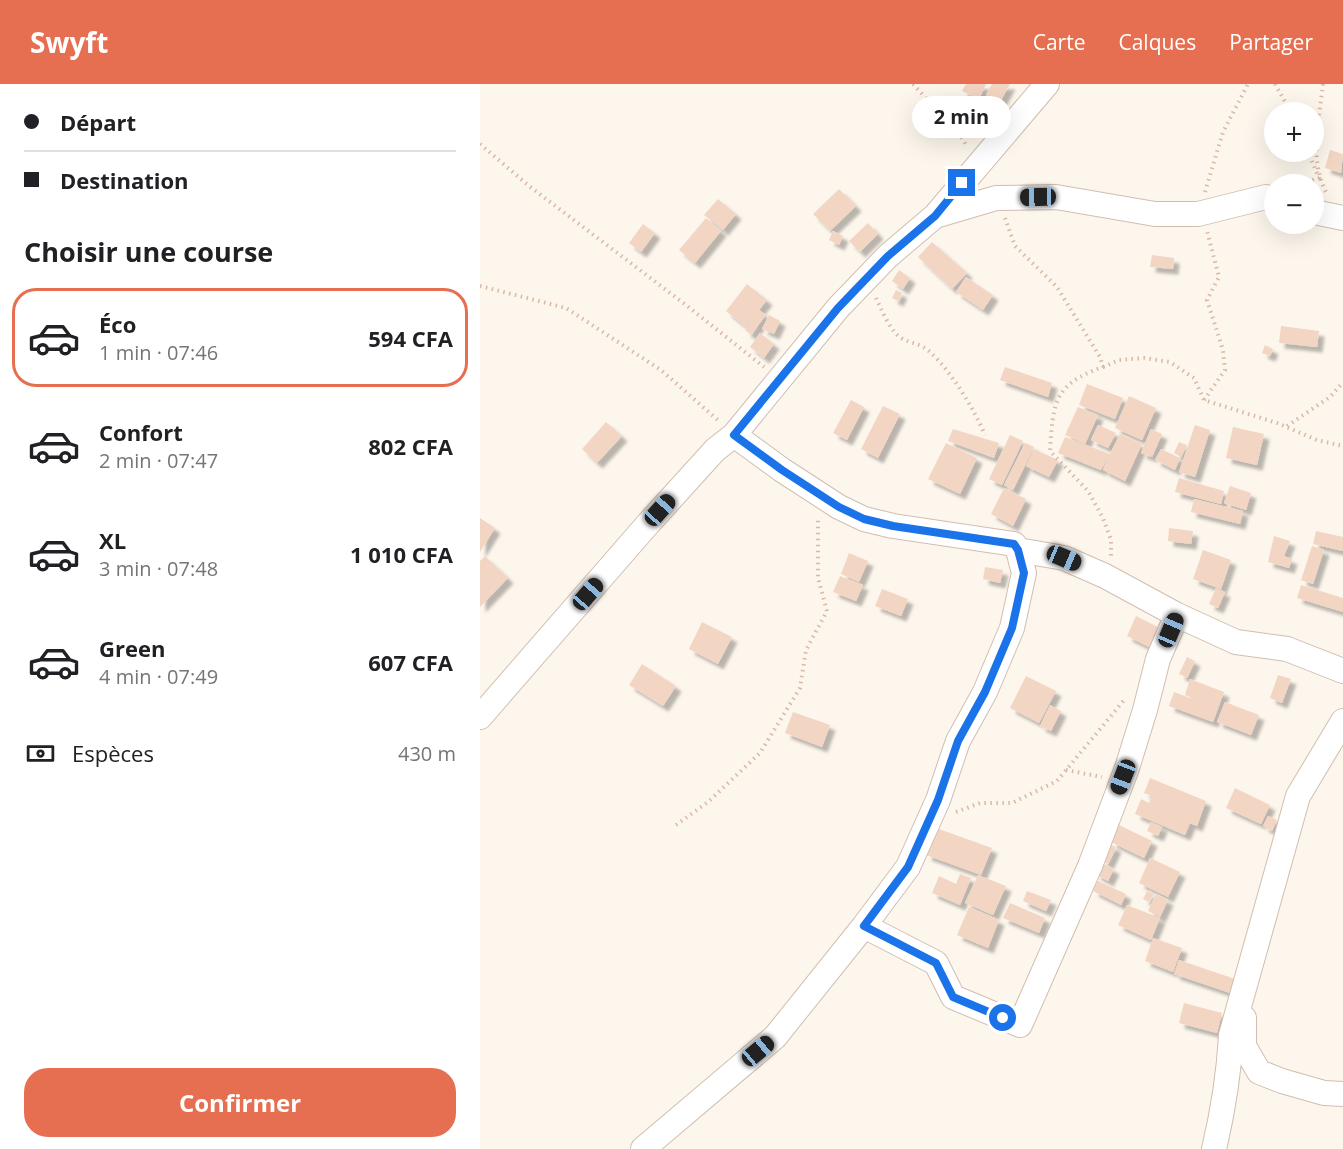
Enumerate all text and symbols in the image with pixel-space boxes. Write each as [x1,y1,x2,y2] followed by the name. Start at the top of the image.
[30,23,108,61] text: Swyft
[1033,28,1085,56] text: Carte
[1118,28,1196,56] text: Calques
[1229,28,1313,56] text: Partager
[912,96,1012,138] callout: 2 min
[1264,102,1324,234] map controls
[1264,102,1324,162] button: +
[934,103,989,130] text: 2 min
[60,107,136,137] text: Départ
[60,165,189,195] text: Destination
[948,169,975,196] route end
[1264,174,1324,234] button: −
[1020,188,1056,206] car
[24,233,273,270] text: Choisir une course
[99,309,136,339] text: Éco
[27,311,81,365] icon: car
[368,323,453,353] text: 594 CFA
[99,339,218,366] text: 1 min · 07:46
[99,417,183,447] text: Confort
[27,419,81,473] icon: car
[368,431,453,461] text: 802 CFA
[99,447,218,474] text: 2 min · 07:47
[641,491,679,529] car
[99,525,126,555] text: XL
[27,527,81,581] icon: car
[350,539,453,569] text: 1 010 CFA
[1044,543,1084,573] car
[99,555,218,582] text: 3 min · 07:48
[569,575,607,613] car
[1156,610,1186,650] car
[99,633,165,663] text: Green
[27,635,81,689] icon: car
[368,647,453,677] text: 607 CFA
[99,663,218,690] text: 4 min · 07:49
[24,737,57,770] icon: cash
[72,738,154,768] text: Espèces
[398,740,456,767] text: 430 m
[1108,757,1138,797] car
[989,1004,1016,1031] route start
[738,1033,778,1069] car
[24,1068,456,1137] button: Confirmer

